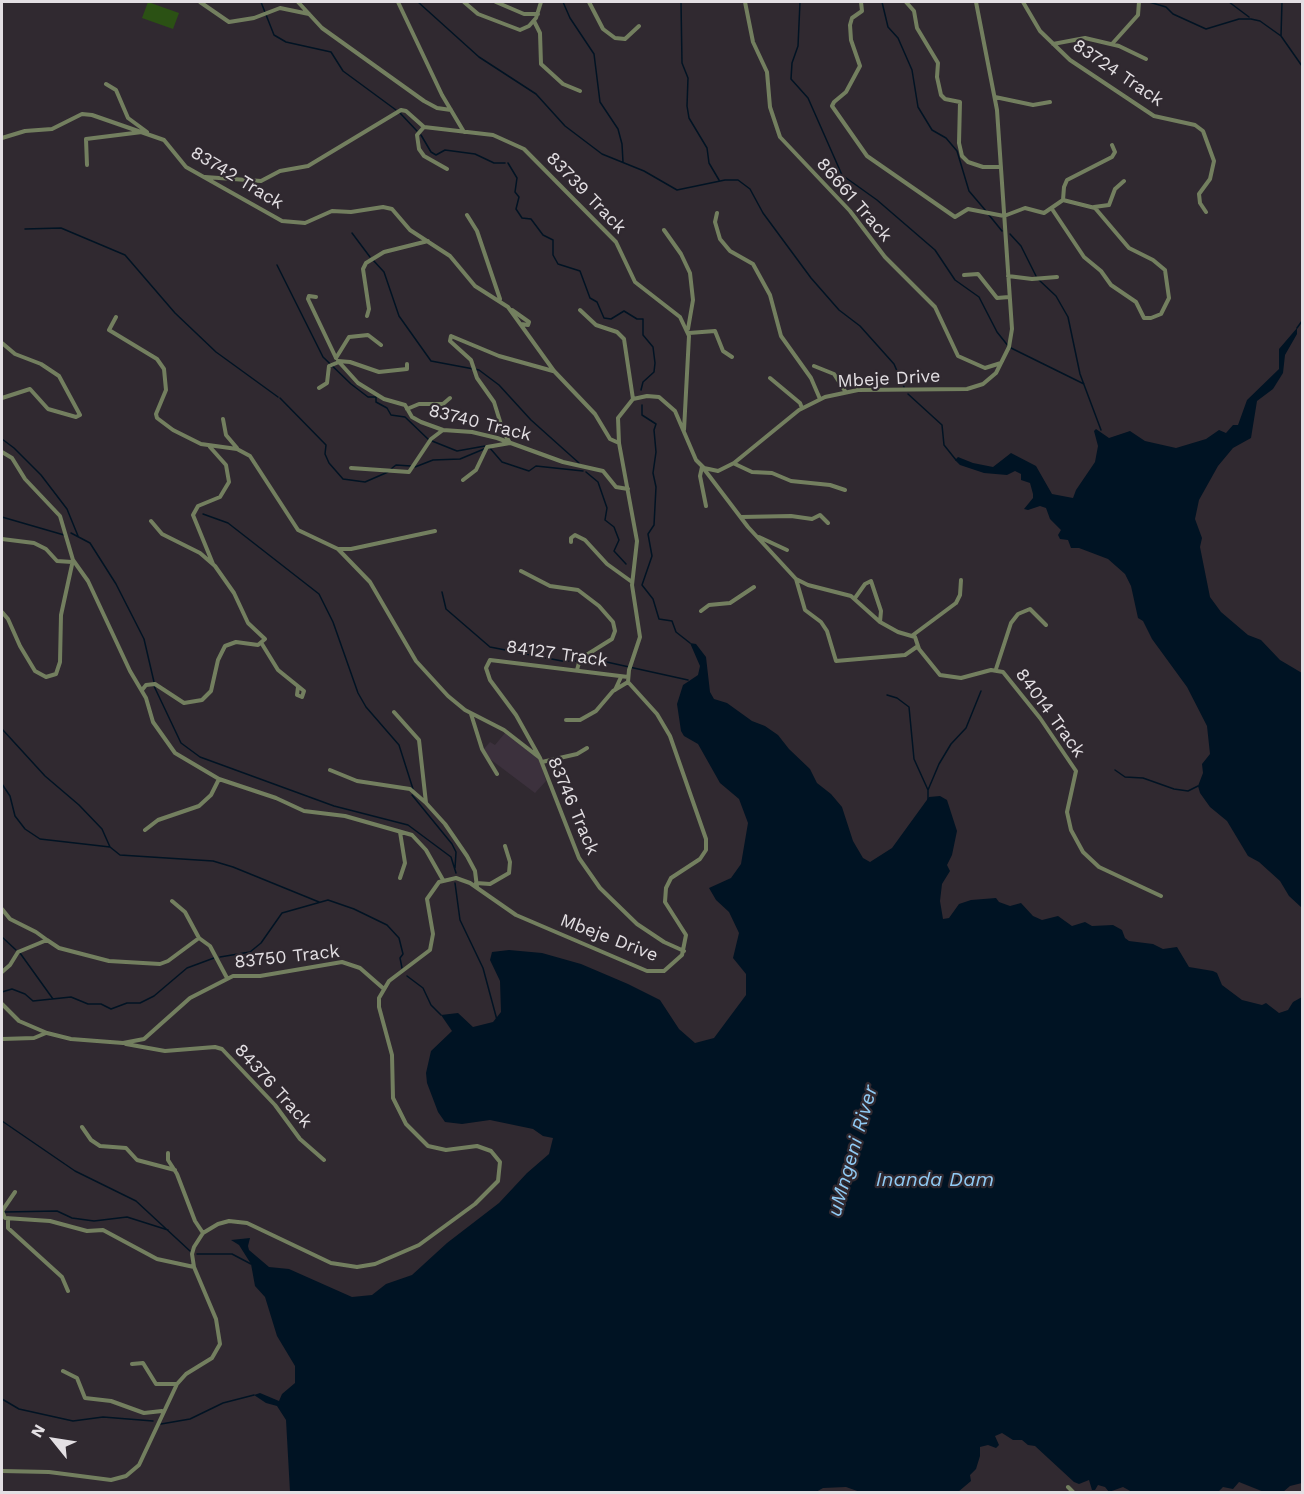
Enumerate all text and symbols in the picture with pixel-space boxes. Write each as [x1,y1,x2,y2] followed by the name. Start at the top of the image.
[1068,35,1168,111] street label: 83724 Track
[187,142,287,214] street label: 83742 Track
[542,148,630,238] street label: 83739 Track
[812,154,896,246] street label: 86661 Track
[837,366,941,392] street label: Mbeje Drive
[426,400,534,446] street label: 83740 Track
[505,636,609,672] street label: 84127 Track
[1011,664,1089,762] street label: 84014 Track
[543,754,603,858] street label: 83746 Track
[557,909,661,967] street label: Mbeje Drive
[233,941,341,973] street label: 83750 Track
[230,1039,316,1133] street label: 84376 Track
[823,1083,883,1219] water label: uMngeni River
[876,1168,994,1192] water label: Inanda Dam
[24,1410,84,1470] north arrow
[27,1421,49,1441] text: N

